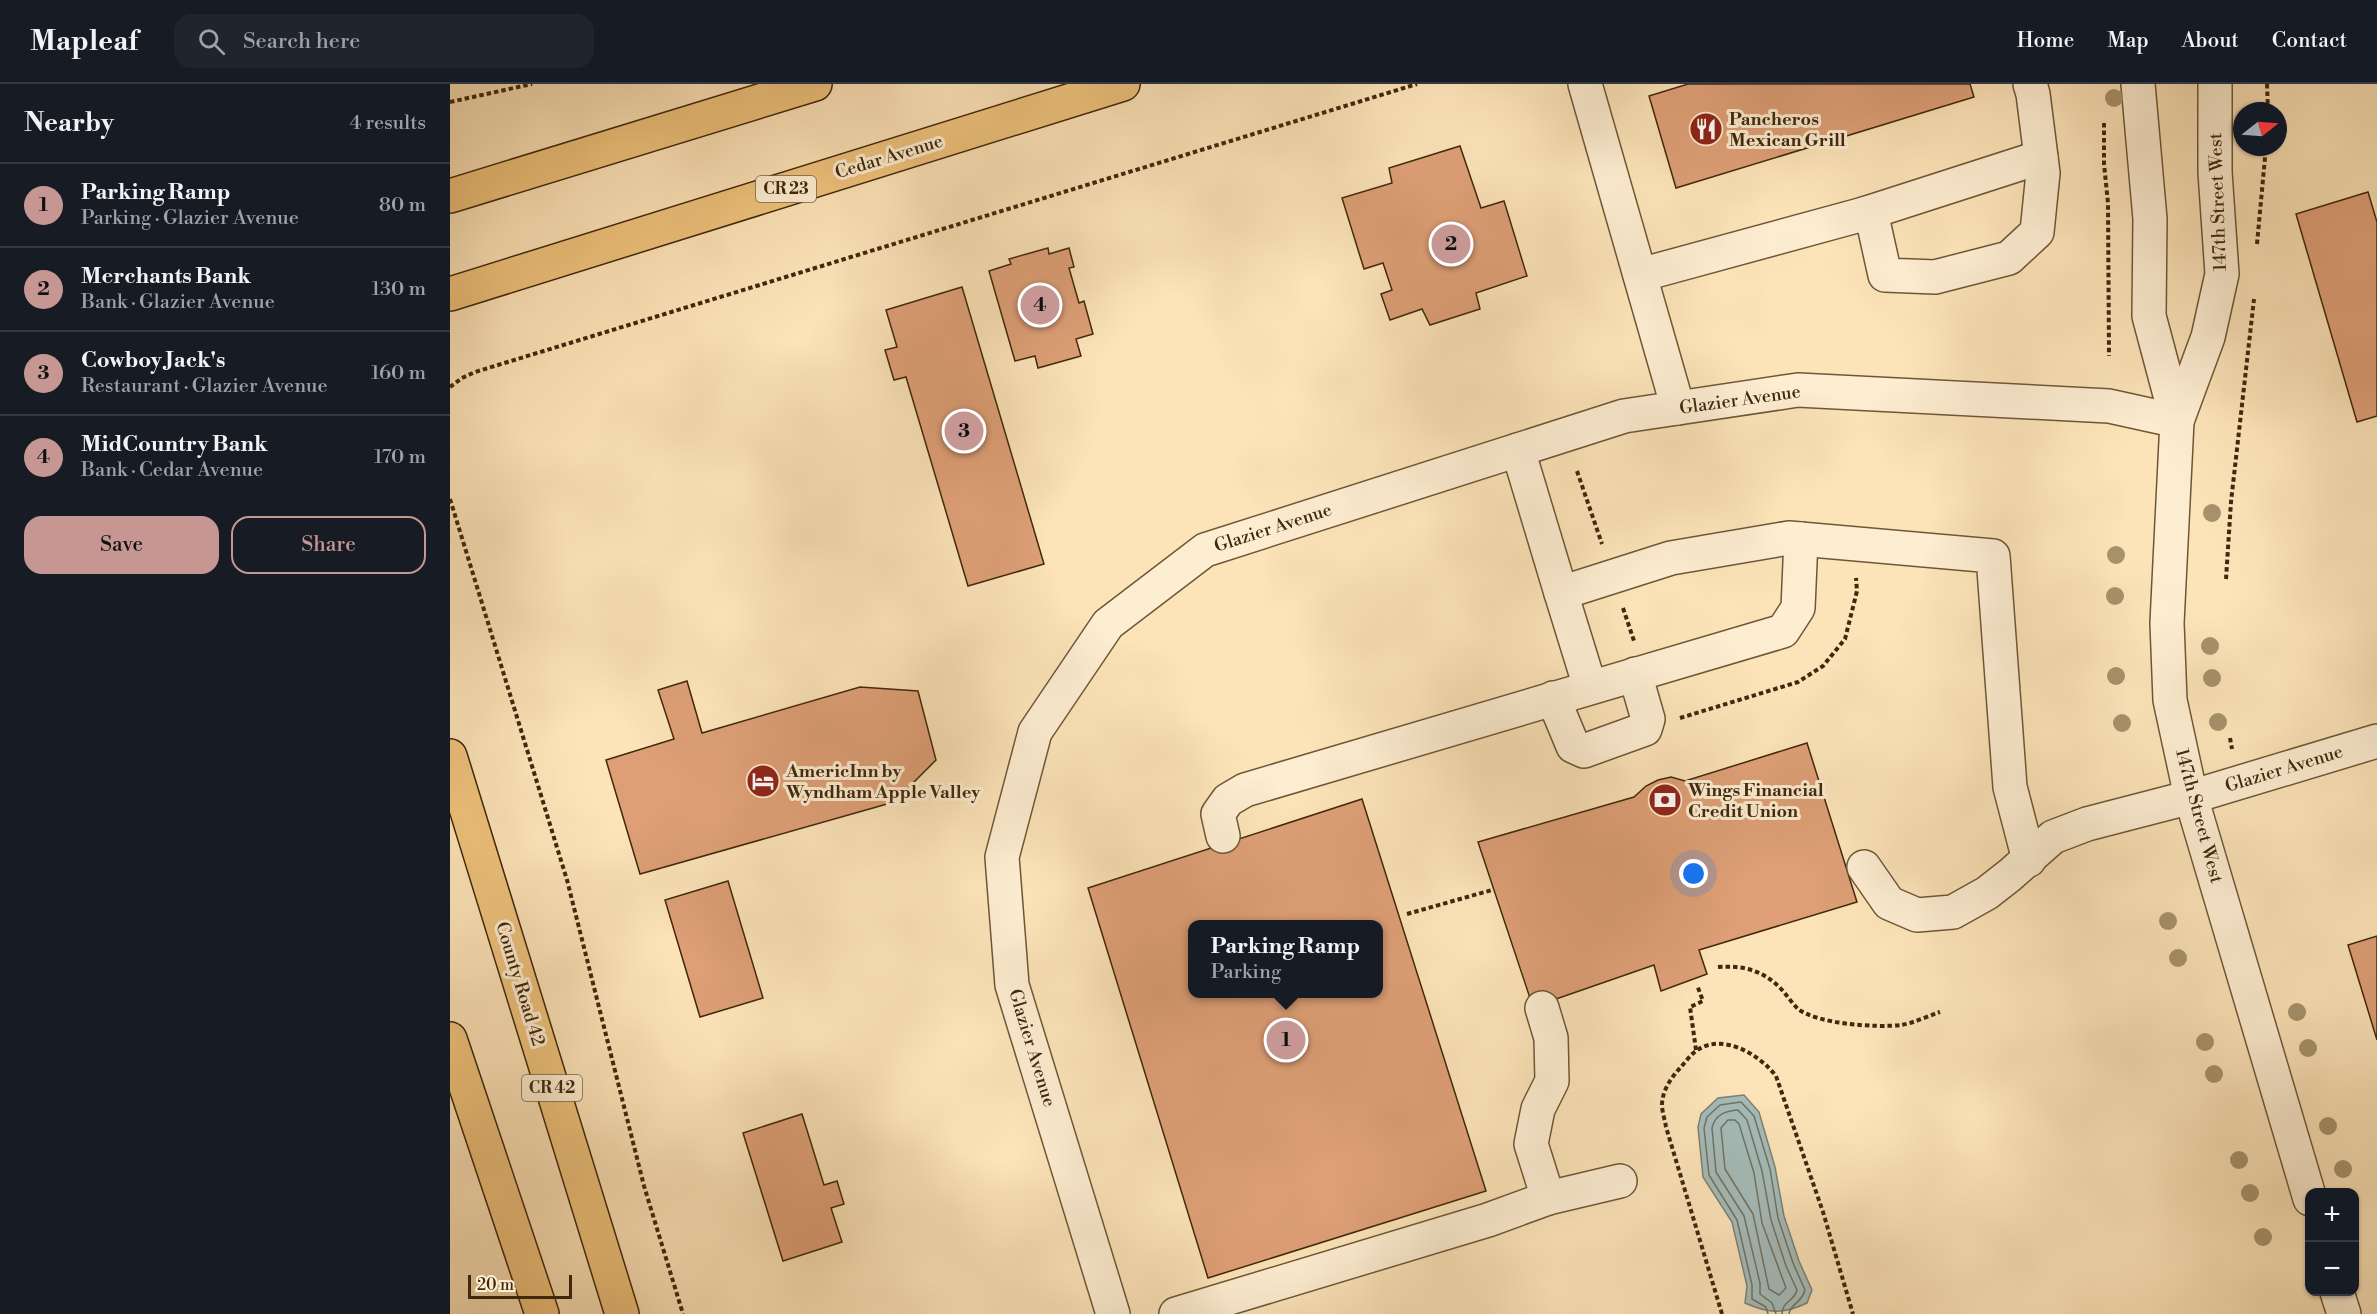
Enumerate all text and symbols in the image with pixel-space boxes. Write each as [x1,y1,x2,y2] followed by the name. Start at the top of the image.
[174,14,594,68] search box
[30,24,138,59] text: Mapleaf
[195,25,228,58] icon: search
[243,28,360,55] text: Search here
[2017,28,2074,54] text: Home
[2107,28,2149,54] text: Map
[2182,28,2239,54] text: About
[2272,28,2347,54] text: Contact
[2233,102,2287,156] north arrow
[24,107,114,139] text: Nearby
[1729,108,1846,152] place label: Pancheros Mexican Grill
[349,111,426,136] text: 4 results
[1688,111,1724,147] restaurant icon: Pancheros Mexican Grill
[832,130,946,184] street label: Cedar Avenue
[2204,132,2232,272] street label: 147th Street West
[756,176,816,202] road number: CR 23
[81,179,230,206] text: Parking Ramp
[39,193,48,218] text: 1
[379,193,426,218] text: 80 m
[81,206,299,231] text: Parking · Glazier Avenue
[1432,222,1470,266] pin: 2
[81,263,251,290] text: Merchants Bank
[37,277,50,302] text: 2
[371,277,426,302] text: 130 m
[1020,282,1060,328] pin: 4
[81,290,275,315] text: Bank · Glazier Avenue
[81,347,225,374] text: Cowboy Jack's
[37,361,50,386] text: 3
[371,361,426,386] text: 160 m
[81,374,328,399] text: Restaurant · Glazier Avenue
[1678,380,1802,420] street label: Glazier Avenue
[944,408,984,454] pin: 3
[81,431,268,458] text: MidCountry Bank
[37,445,50,470] text: 4
[374,445,426,470] text: 170 m
[81,458,263,483] text: Bank · Cedar Avenue
[1211,498,1335,558] street label: Glazier Avenue
[24,516,219,574] button: Save
[231,516,426,574] button: Share
[2222,740,2346,798] street label: Glazier Avenue
[2170,746,2228,886] street label: 147th Street West
[785,760,981,804] place label: AmericInn by Wyndham Apple Valley
[745,763,781,799] hotel icon: AmericInn by Wyndham Apple Valley
[1687,779,1824,823] place label: Wings Financial Credit Union
[1647,782,1683,818] bank icon: Wings Financial Credit Union
[1679,859,1708,888] your location
[490,919,550,1049] street label: County Road 42
[1188,920,1383,998] popup
[1211,933,1360,960] text: Parking Ramp
[1211,960,1281,985] text: Parking
[1003,986,1061,1110] street label: Glazier Avenue
[1266,1018,1306,1062] pin: 1
[522,1075,582,1101] road number: CR 42
[2305,1188,2359,1296] map controls
[2305,1188,2359,1242] button: +
[2305,1242,2359,1296] button: −
[468,1272,572,1300] scale bar
[477,1275,514,1295] text: 20 m

